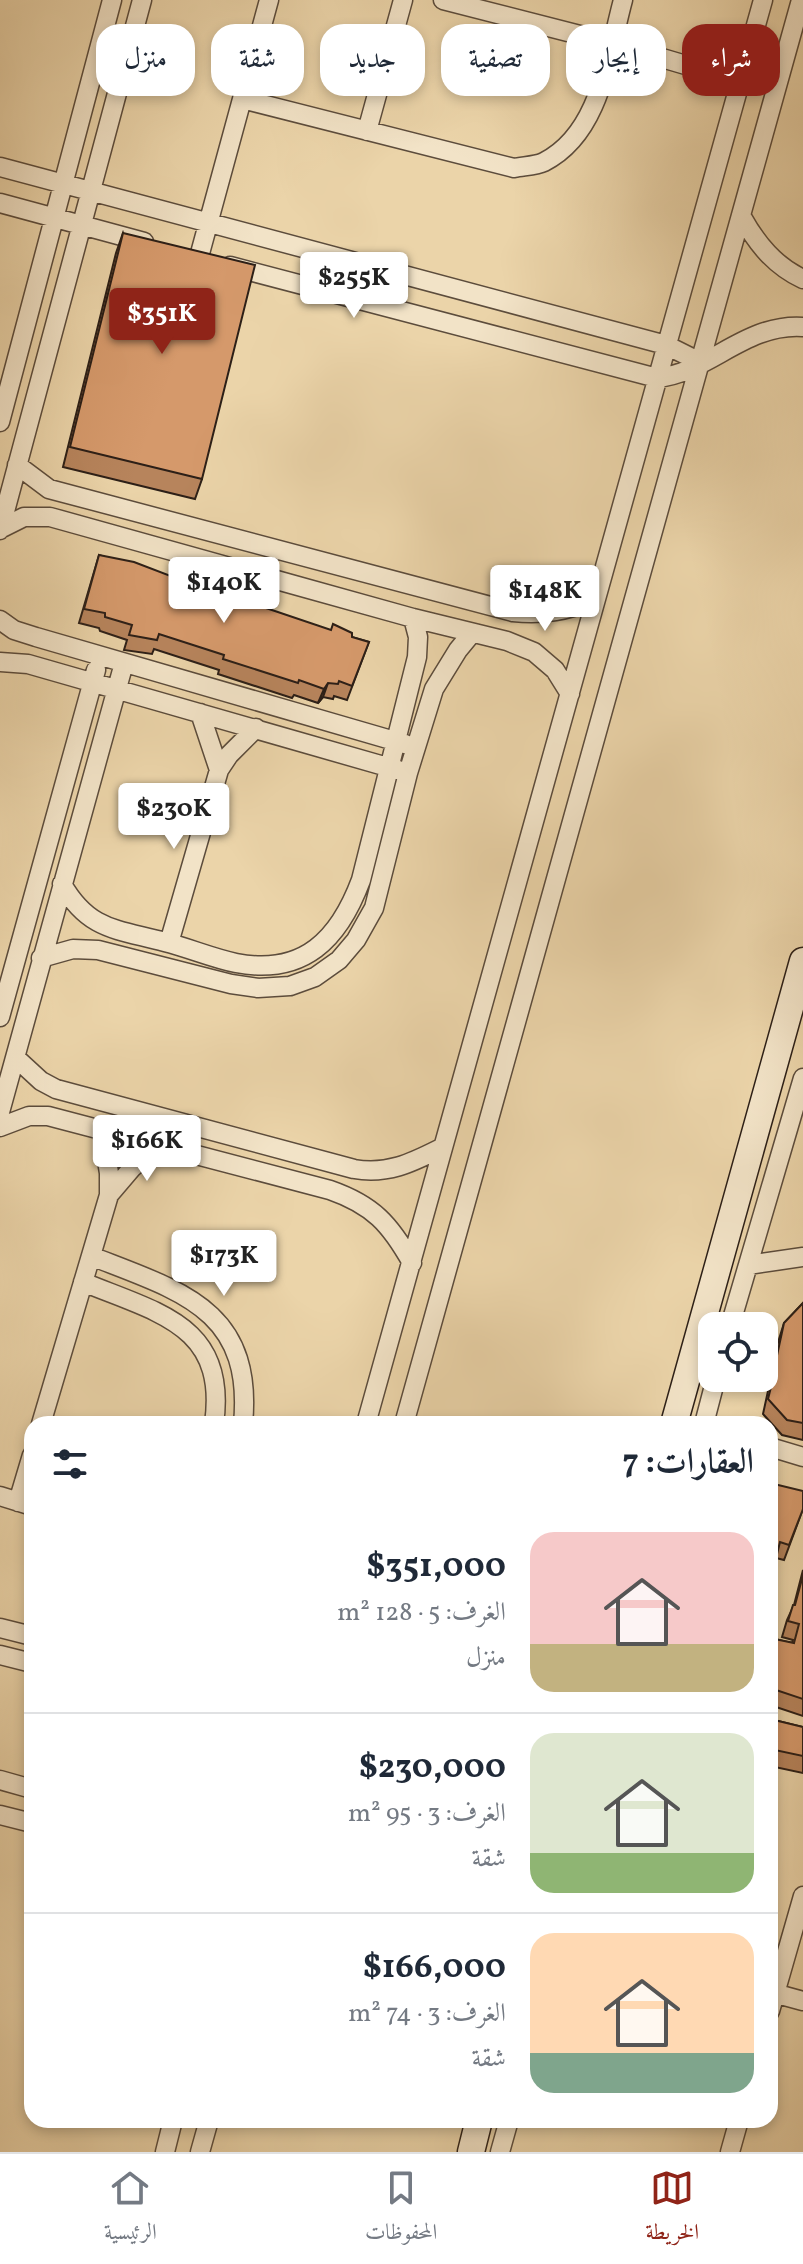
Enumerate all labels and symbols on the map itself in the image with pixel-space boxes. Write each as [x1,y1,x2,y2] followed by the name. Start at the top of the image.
[298,252,410,320] pin: $255K
[106,288,218,356] pin: $351K
[168,557,280,625] pin: $140K
[489,565,601,633] pin: $148K
[118,783,230,851] pin: $230K
[91,1115,203,1183] pin: $166K
[168,1230,280,1298] pin: $173K

